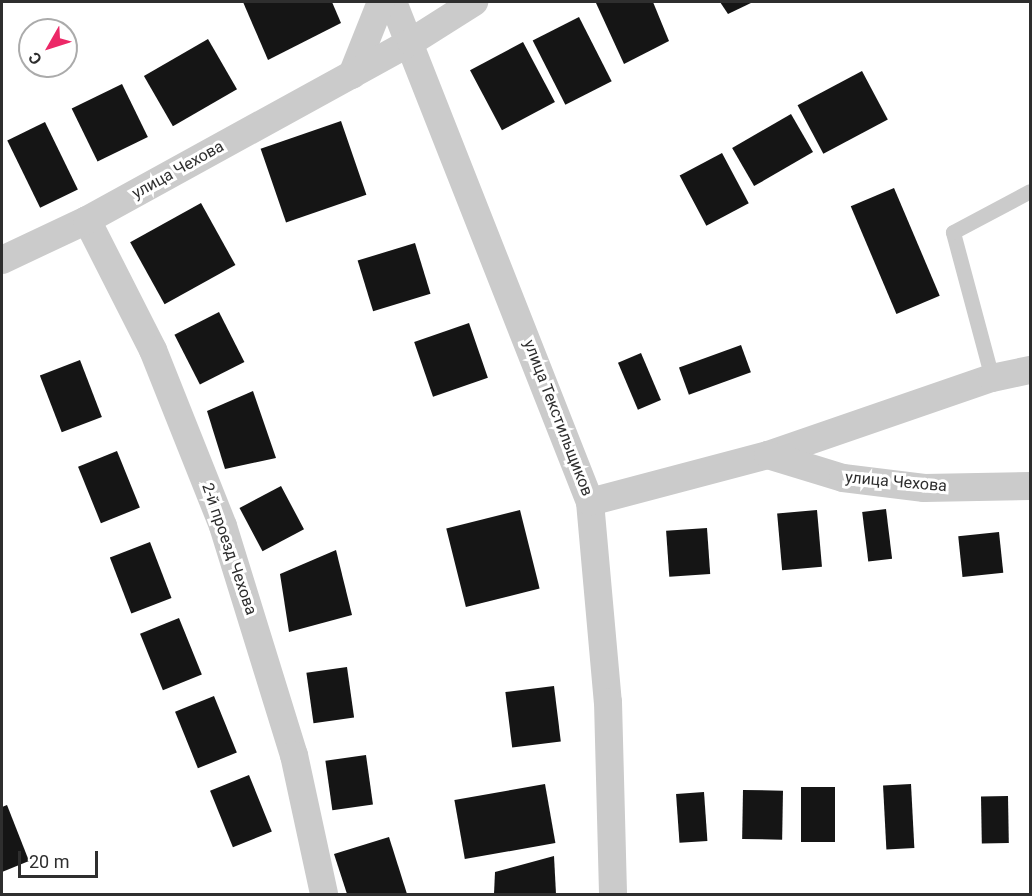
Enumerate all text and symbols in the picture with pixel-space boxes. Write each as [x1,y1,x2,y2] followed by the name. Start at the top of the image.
[18,18,78,78] north arrow
[25,48,46,68] text: С
[129,137,227,203] street label: улица Чехова
[519,337,597,499] street label: улица Текстильщиков
[844,468,948,496] street label: улица Чехова
[197,480,261,618] street label: 2-й проезд Чехова
[21,839,100,877] scale bar
[29,851,69,872] text: 20 m

